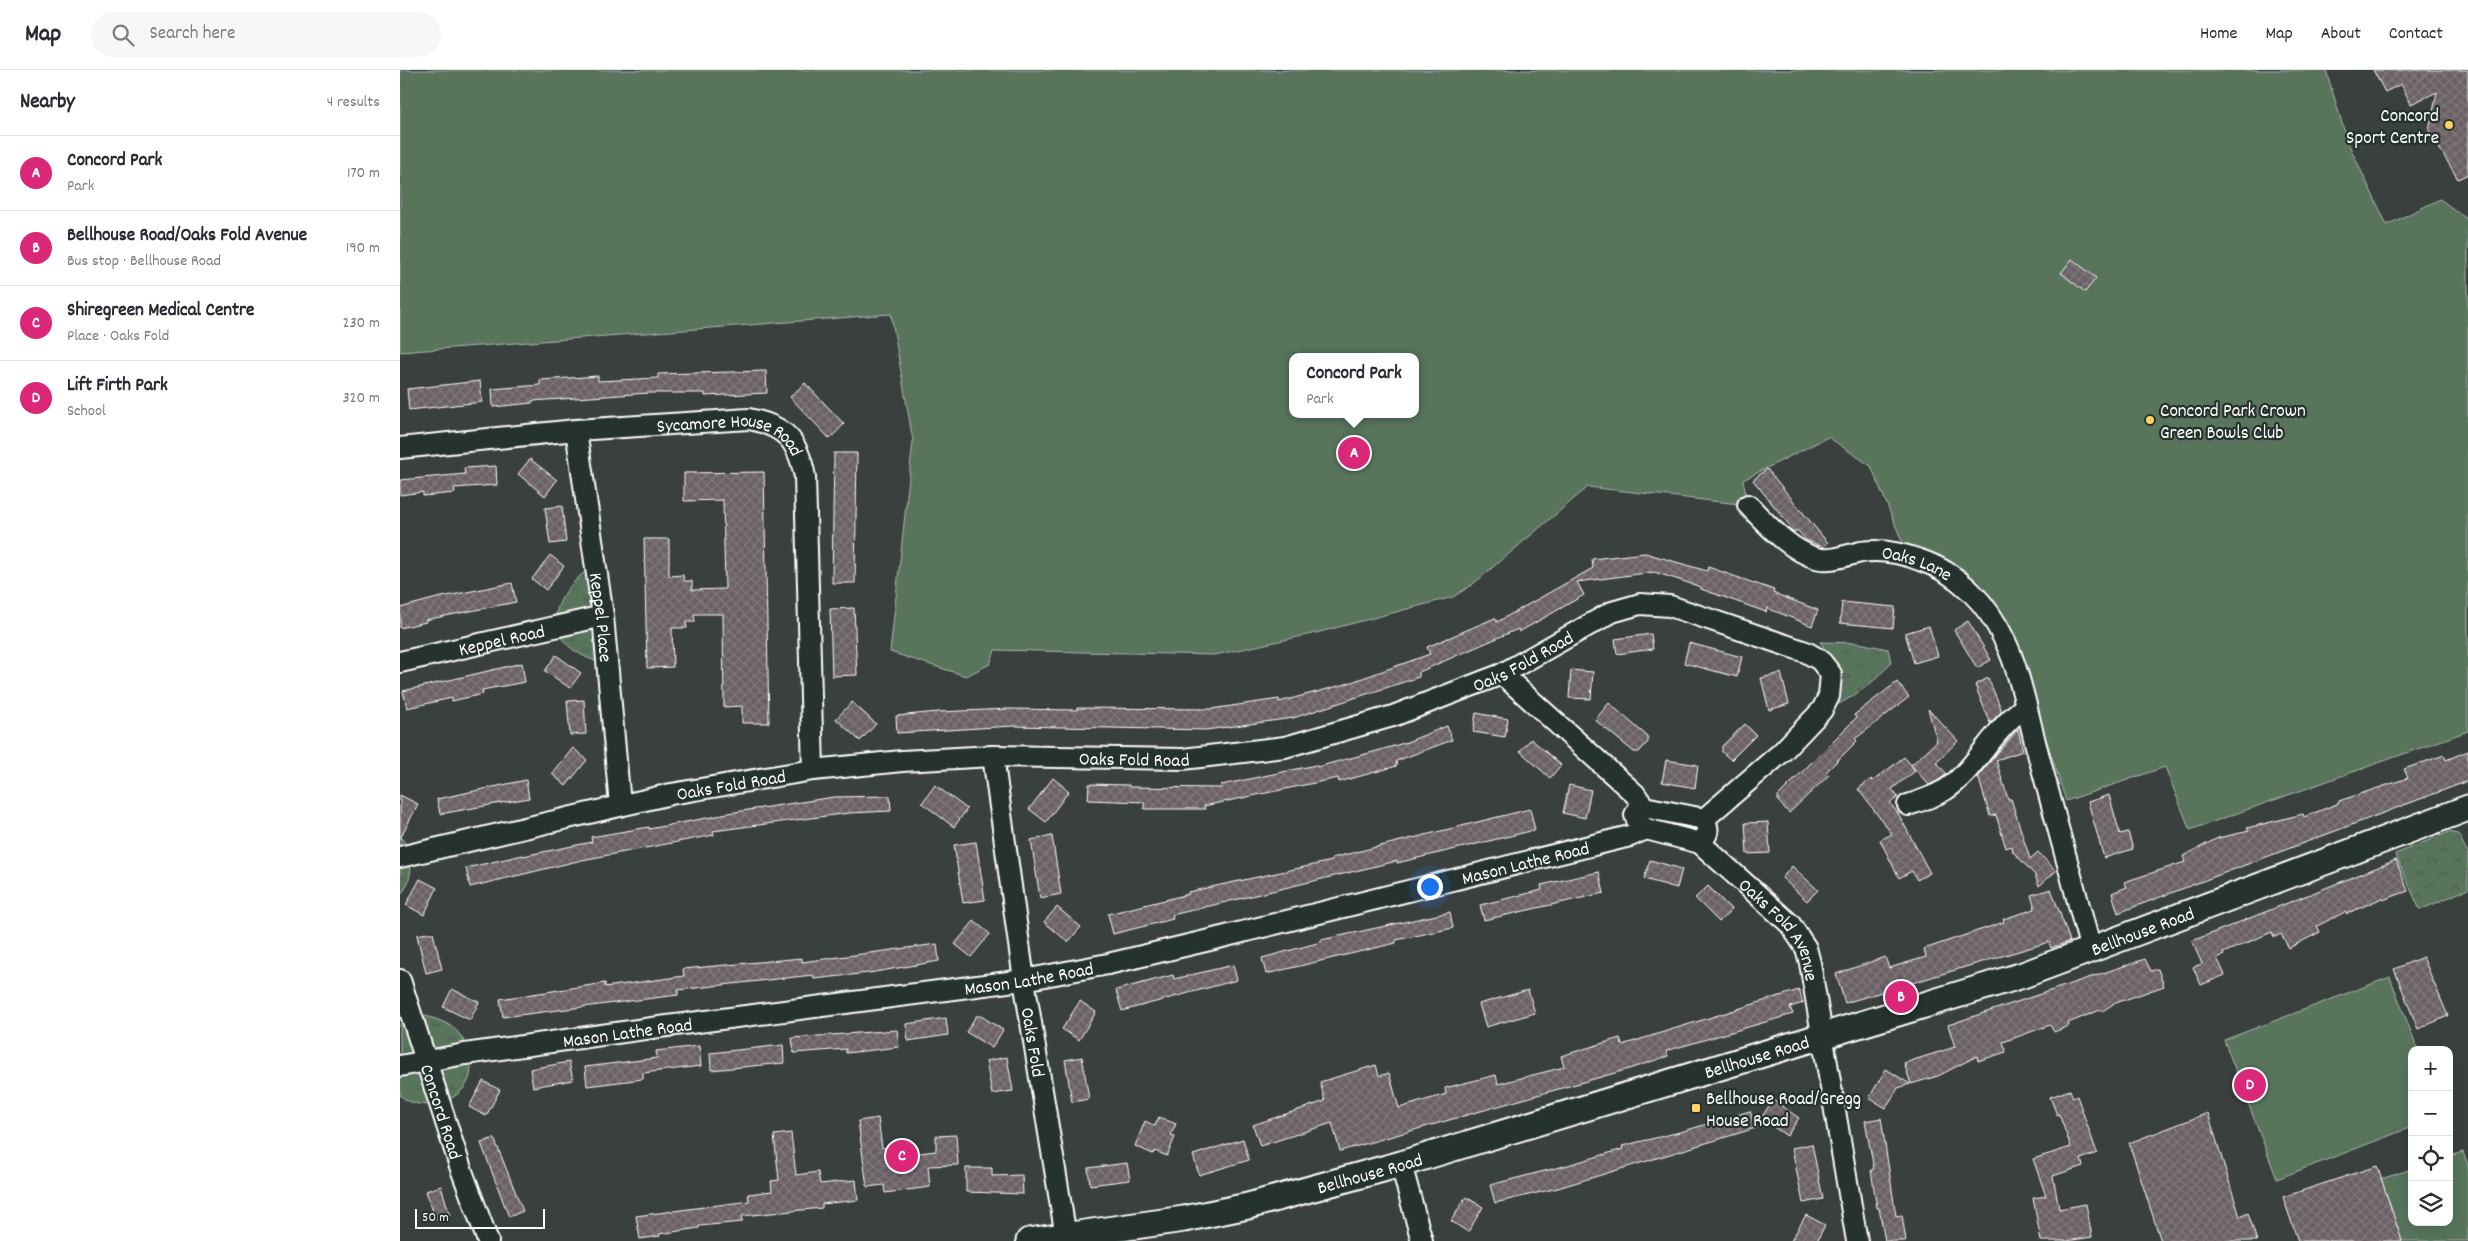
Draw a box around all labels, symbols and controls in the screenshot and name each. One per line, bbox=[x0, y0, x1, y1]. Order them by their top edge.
search box bbox=[91, 12, 441, 57]
text: Map bbox=[25, 18, 61, 52]
icon: search bbox=[109, 21, 137, 49]
text: Search here bbox=[149, 21, 235, 48]
text: Home bbox=[2200, 22, 2237, 47]
text: Map bbox=[2265, 22, 2293, 47]
text: About bbox=[2321, 22, 2361, 47]
text: Contact bbox=[2389, 22, 2443, 47]
text: Nearby bbox=[20, 88, 75, 118]
text: 4 results bbox=[327, 91, 380, 114]
place label: Concord Sport Centre bbox=[2346, 104, 2439, 153]
marker: Concord Sport Centre bbox=[2443, 119, 2455, 131]
text: Concord Park bbox=[67, 148, 162, 175]
text: A bbox=[32, 162, 40, 185]
text: 170 m bbox=[347, 162, 380, 185]
text: Park bbox=[67, 175, 94, 198]
text: Bellhouse Road/Oaks Fold Avenue bbox=[67, 223, 307, 250]
text: B bbox=[32, 237, 40, 260]
text: 190 m bbox=[346, 237, 380, 260]
text: Bus stop · Bellhouse Road bbox=[67, 250, 221, 273]
text: Shiregreen Medical Centre bbox=[67, 298, 254, 325]
text: C bbox=[32, 312, 40, 335]
text: 230 m bbox=[343, 312, 380, 335]
text: Place · Oaks Fold bbox=[67, 325, 169, 348]
popup bbox=[1289, 353, 1419, 418]
text: Concord Park bbox=[1306, 361, 1402, 388]
text: Lift Firth Park bbox=[67, 373, 168, 400]
text: D bbox=[32, 387, 40, 410]
text: 320 m bbox=[343, 387, 380, 410]
text: Park bbox=[1306, 388, 1334, 411]
place label: Concord Park Crown Green Bowls Club bbox=[2160, 399, 2306, 448]
text: School bbox=[67, 400, 106, 423]
street label: Sycamore House Road bbox=[656, 409, 808, 461]
marker: Concord Park Crown Green Bowls Club bbox=[2144, 414, 2156, 426]
pin: A bbox=[1338, 434, 1370, 472]
street label: Oaks Lane bbox=[1880, 541, 1956, 590]
street label: Keppel Place bbox=[580, 571, 617, 663]
street label: Keppel Road bbox=[457, 620, 548, 665]
street label: Oaks Fold Road bbox=[1470, 626, 1580, 701]
street label: Oaks Fold Road bbox=[1079, 747, 1191, 776]
street label: Oaks Fold Road bbox=[675, 765, 788, 810]
street label: Mason Lathe Road bbox=[1460, 837, 1593, 894]
street label: Oaks Fold Avenue bbox=[1731, 873, 1823, 984]
your location bbox=[1417, 874, 1443, 900]
street label: Bellhouse Road bbox=[2088, 902, 2199, 965]
street label: Mason Lathe Road bbox=[963, 957, 1096, 1005]
pin: B bbox=[1885, 978, 1917, 1016]
street label: Oaks Fold bbox=[1012, 1006, 1050, 1080]
street label: Mason Lathe Road bbox=[561, 1013, 694, 1057]
street label: Bellhouse Road bbox=[1702, 1031, 1813, 1088]
map controls bbox=[2408, 1046, 2453, 1226]
button: + bbox=[2408, 1046, 2453, 1091]
street label: Concord Road bbox=[411, 1061, 467, 1164]
pin: D bbox=[2234, 1066, 2266, 1104]
place label: Bellhouse Road/Gregg House Road bbox=[1706, 1087, 1861, 1136]
button: − bbox=[2408, 1091, 2453, 1136]
marker: Bellhouse Road/Gregg House Road bbox=[1690, 1102, 1702, 1114]
button: locate bbox=[2408, 1136, 2453, 1181]
pin: C bbox=[886, 1137, 918, 1175]
street label: Bellhouse Road bbox=[1315, 1148, 1427, 1203]
button: layers bbox=[2408, 1181, 2453, 1226]
scale bar bbox=[415, 1206, 545, 1229]
text: 50 m bbox=[422, 1208, 449, 1228]

